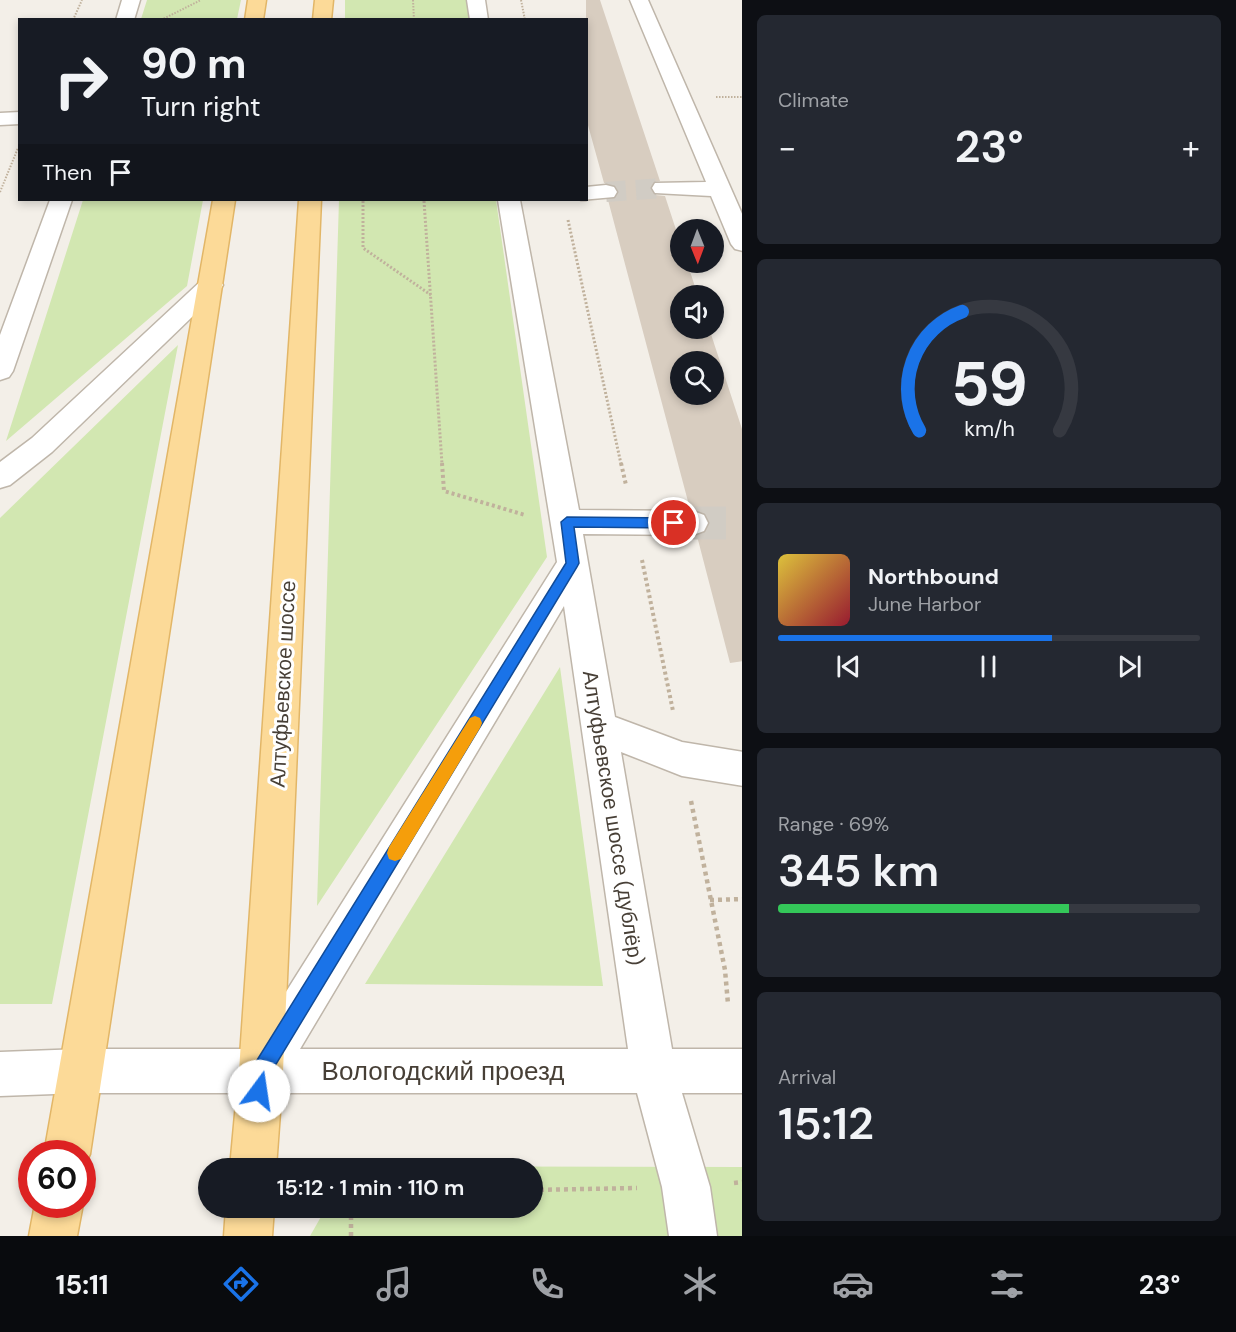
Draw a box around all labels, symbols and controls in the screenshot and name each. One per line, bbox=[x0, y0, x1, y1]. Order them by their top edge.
text: 90 m bbox=[141, 36, 247, 91]
icon: right bbox=[42, 42, 120, 120]
text: Climate bbox=[778, 87, 849, 113]
text: Turn right bbox=[141, 89, 261, 124]
text: 23° bbox=[955, 117, 1024, 176]
text: − bbox=[778, 126, 796, 169]
text: + bbox=[1182, 126, 1200, 169]
icon: arrive bbox=[104, 156, 137, 189]
text: Then bbox=[42, 158, 92, 187]
north arrow bbox=[670, 219, 724, 273]
map controls bbox=[670, 219, 724, 405]
button: sound bbox=[670, 285, 724, 339]
text: 59 bbox=[951, 343, 1027, 424]
button: search bbox=[670, 351, 724, 405]
text: km/h bbox=[964, 415, 1014, 443]
pin bbox=[648, 497, 699, 548]
icon: arrive bbox=[657, 506, 690, 539]
text: Northbound bbox=[868, 562, 999, 591]
street label: Алтуфьевское шоссе bbox=[264, 580, 302, 788]
text: June Harbor bbox=[868, 591, 981, 617]
icon: previous bbox=[832, 650, 865, 683]
icon: pause bbox=[972, 650, 1005, 683]
icon: next bbox=[1113, 650, 1146, 683]
street label: Алтуфьевское шоссе (дублёр) bbox=[576, 669, 650, 967]
text: Range · 69% bbox=[778, 811, 889, 837]
text: 345 km bbox=[778, 841, 939, 900]
street label: Вологодский проезд bbox=[322, 1054, 564, 1088]
position arrow bbox=[227, 1059, 291, 1123]
text: Arrival bbox=[778, 1064, 836, 1090]
text: 15:12 bbox=[778, 1094, 874, 1153]
speed limit sign: 60 bbox=[18, 1140, 96, 1218]
text: 15:12 · 1 min · 110 m bbox=[277, 1173, 464, 1202]
icon: directions bbox=[220, 1263, 262, 1305]
icon: music bbox=[373, 1263, 415, 1305]
icon: phone bbox=[526, 1263, 568, 1305]
icon: climate bbox=[679, 1263, 721, 1305]
icon: car bbox=[832, 1263, 874, 1305]
icon: filters bbox=[986, 1263, 1028, 1305]
text: 15:11 bbox=[56, 1267, 109, 1302]
text: 23° bbox=[1139, 1267, 1180, 1302]

